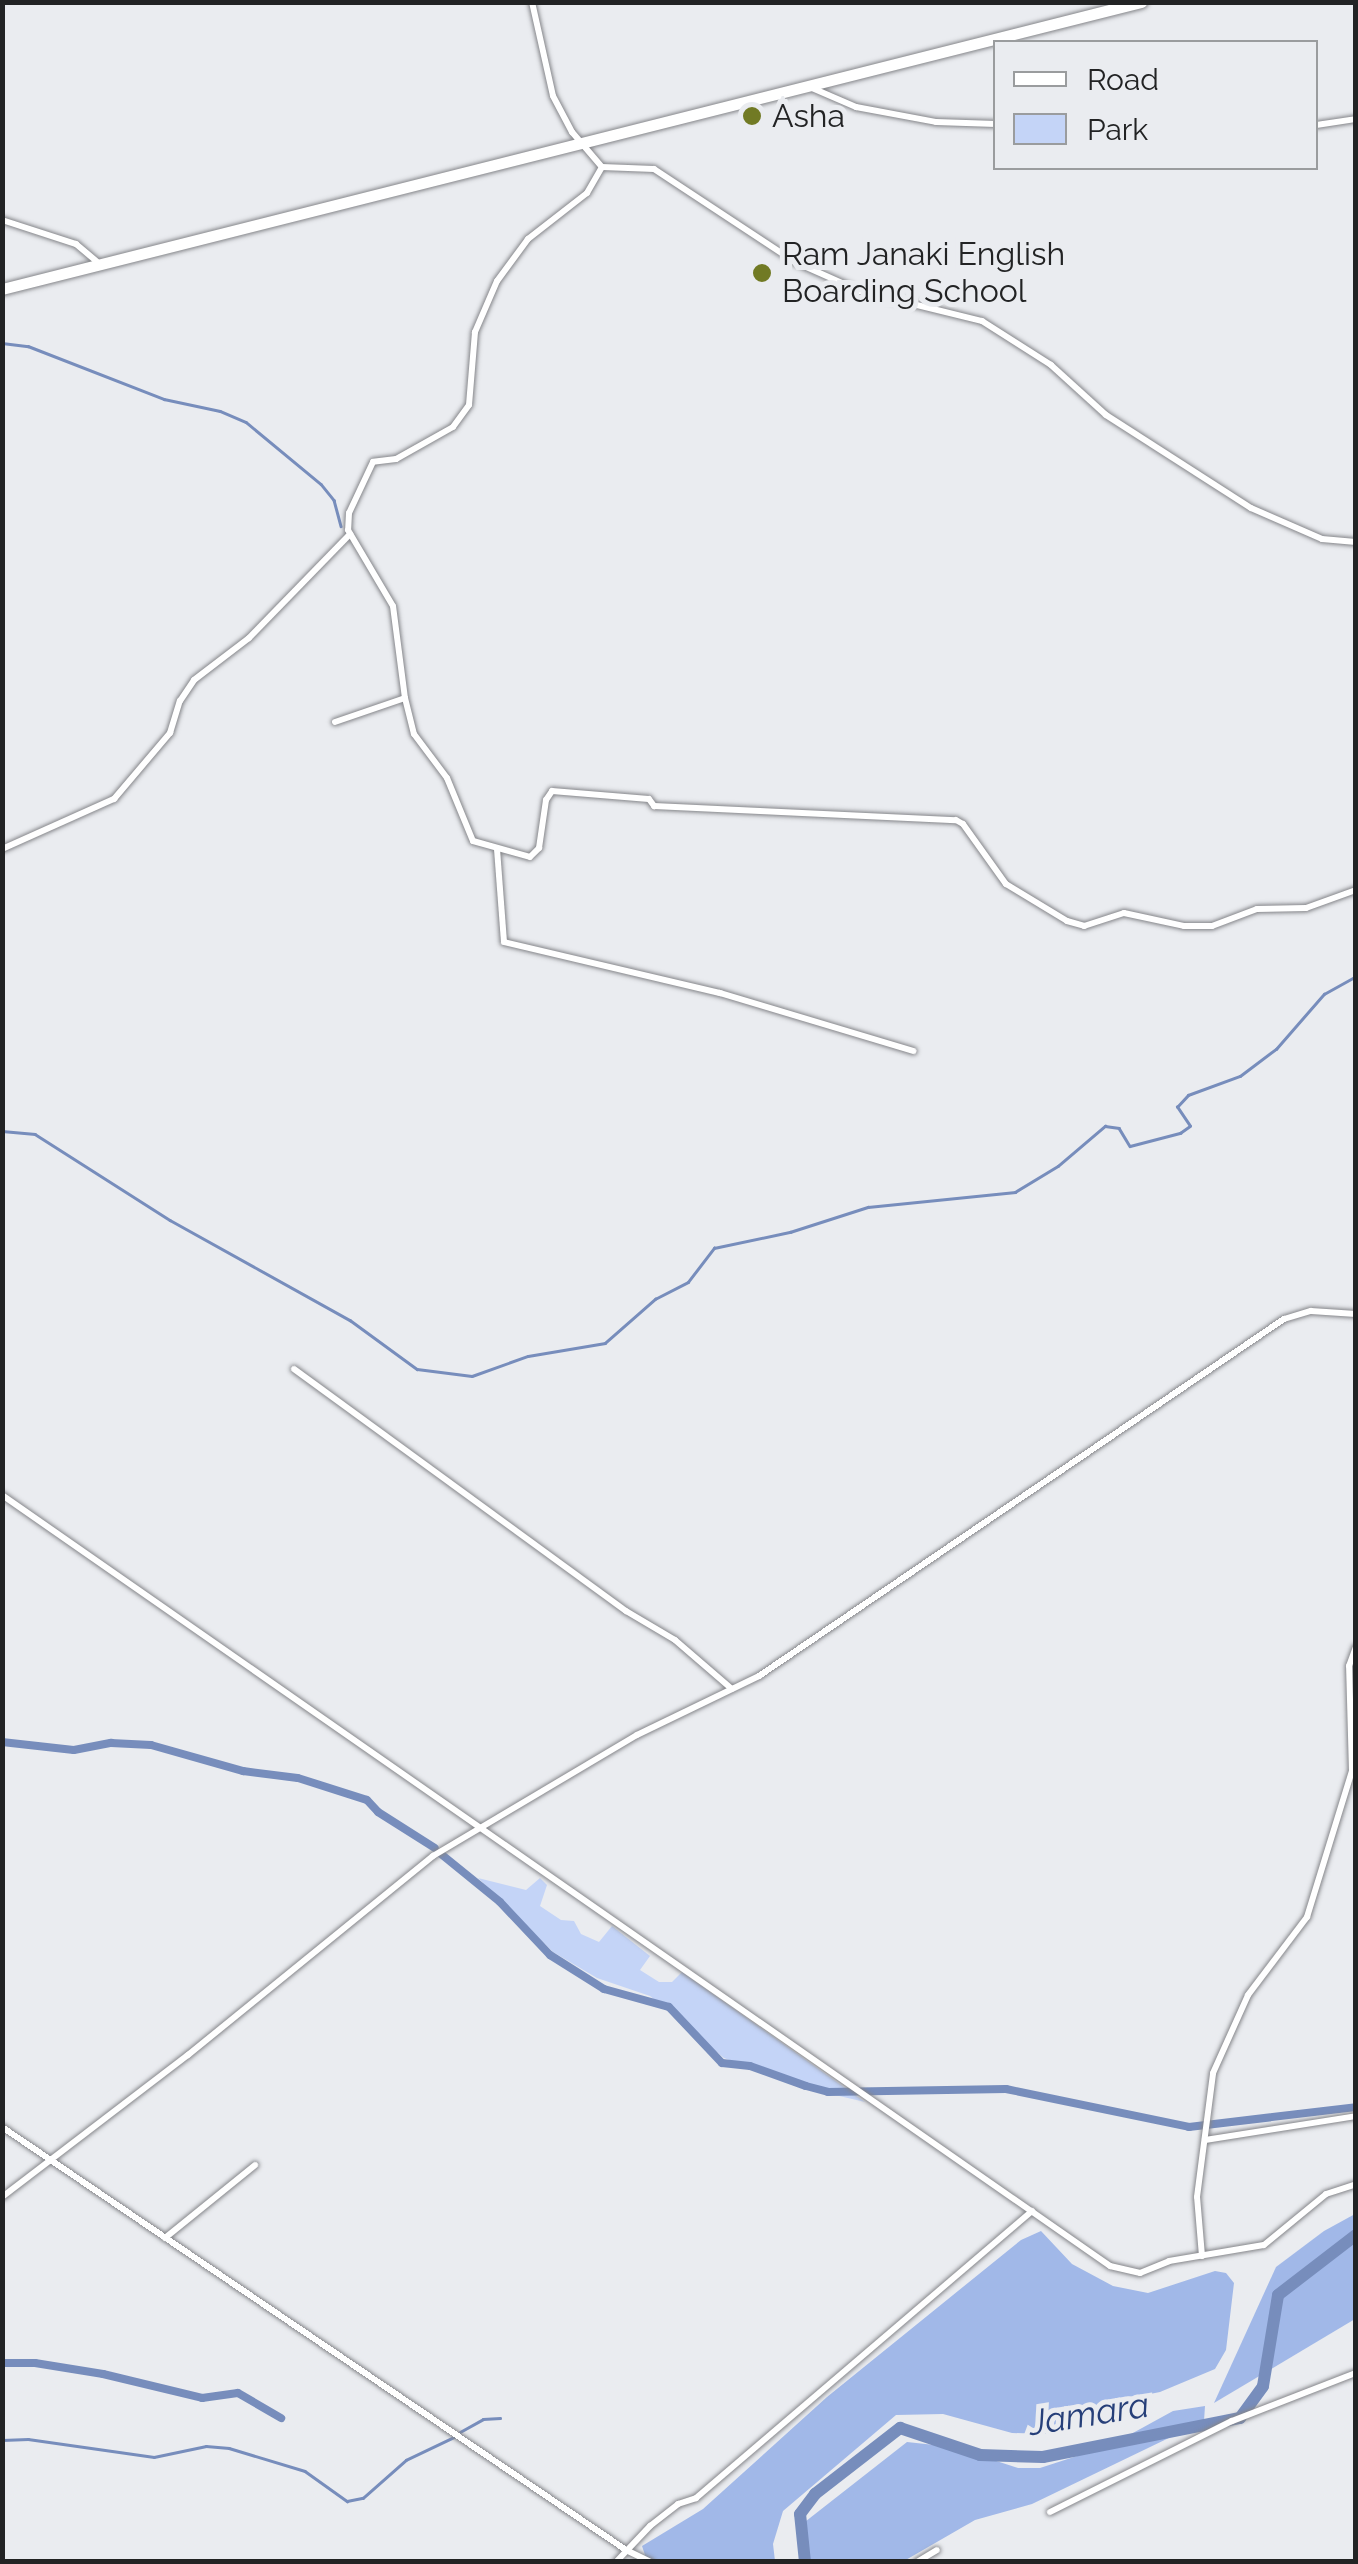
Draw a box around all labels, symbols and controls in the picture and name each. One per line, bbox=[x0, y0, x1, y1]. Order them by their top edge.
legend bbox=[993, 40, 1318, 170]
text: Road bbox=[1087, 62, 1159, 97]
place label: Asha bbox=[772, 97, 845, 135]
marker: Asha bbox=[741, 105, 763, 127]
text: Park bbox=[1087, 112, 1148, 147]
place label: Ram Janaki English Boarding School bbox=[782, 236, 1066, 311]
marker: Ram Janaki English Boarding School bbox=[751, 262, 773, 284]
water label: Jamara bbox=[1026, 2384, 1152, 2444]

